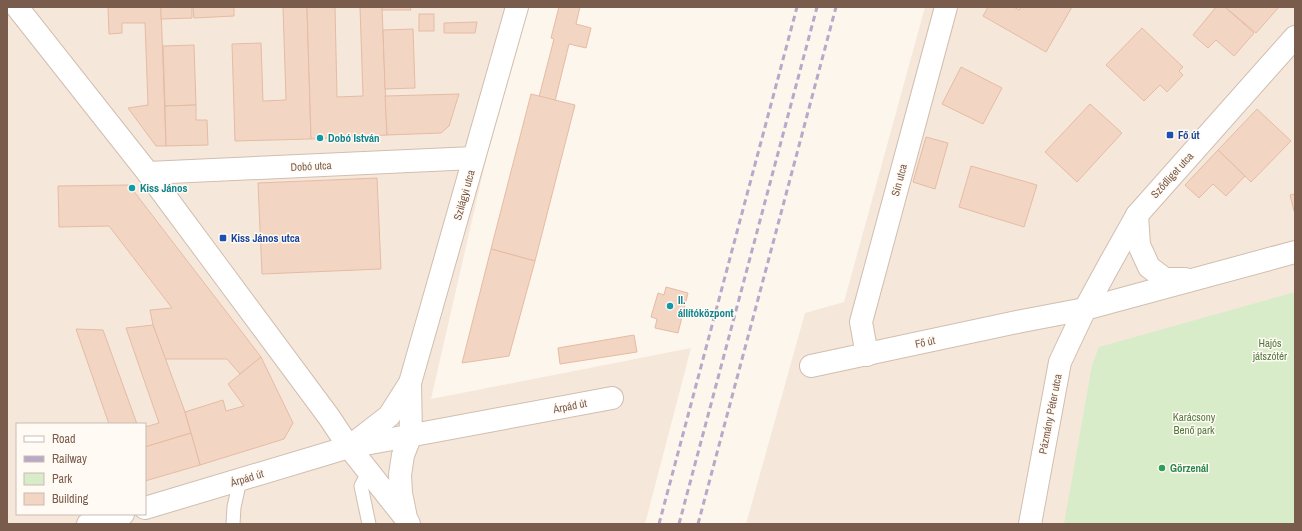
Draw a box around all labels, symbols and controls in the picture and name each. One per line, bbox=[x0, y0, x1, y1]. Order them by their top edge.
place label: Fő út bbox=[1178, 128, 1200, 142]
marker: Fő út bbox=[1165, 130, 1175, 140]
place label: Dobó István bbox=[328, 131, 380, 145]
marker: Dobó István bbox=[315, 133, 325, 143]
street label: Sződliget utca bbox=[1148, 149, 1196, 201]
street label: Dobó utca bbox=[290, 158, 332, 174]
street label: Sín utca bbox=[888, 162, 910, 198]
street label: Szilágyi utca bbox=[450, 168, 478, 222]
place label: Kiss János bbox=[140, 181, 188, 195]
marker: Kiss János bbox=[127, 183, 137, 193]
place label: Kiss János utca bbox=[231, 231, 300, 245]
marker: Kiss János utca bbox=[218, 233, 228, 243]
place label: II. állítóközpont bbox=[678, 293, 734, 320]
marker: II. állítóközpont bbox=[665, 301, 675, 311]
street label: Fő út bbox=[914, 333, 937, 351]
park label: Hajós játszótér bbox=[1252, 336, 1287, 363]
street label: Pázmány Péter utca bbox=[1035, 373, 1065, 455]
street label: Árpád út bbox=[551, 396, 589, 416]
park label: Karácsony Benő park bbox=[1173, 410, 1216, 437]
legend bbox=[16, 423, 146, 515]
text: Road bbox=[52, 431, 76, 447]
text: Railway bbox=[52, 451, 87, 467]
place label: Görzenál bbox=[1170, 461, 1209, 475]
marker: Görzenál bbox=[1157, 463, 1167, 473]
street label: Árpád út bbox=[228, 466, 266, 490]
text: Park bbox=[52, 471, 72, 487]
text: Building bbox=[52, 491, 89, 507]

